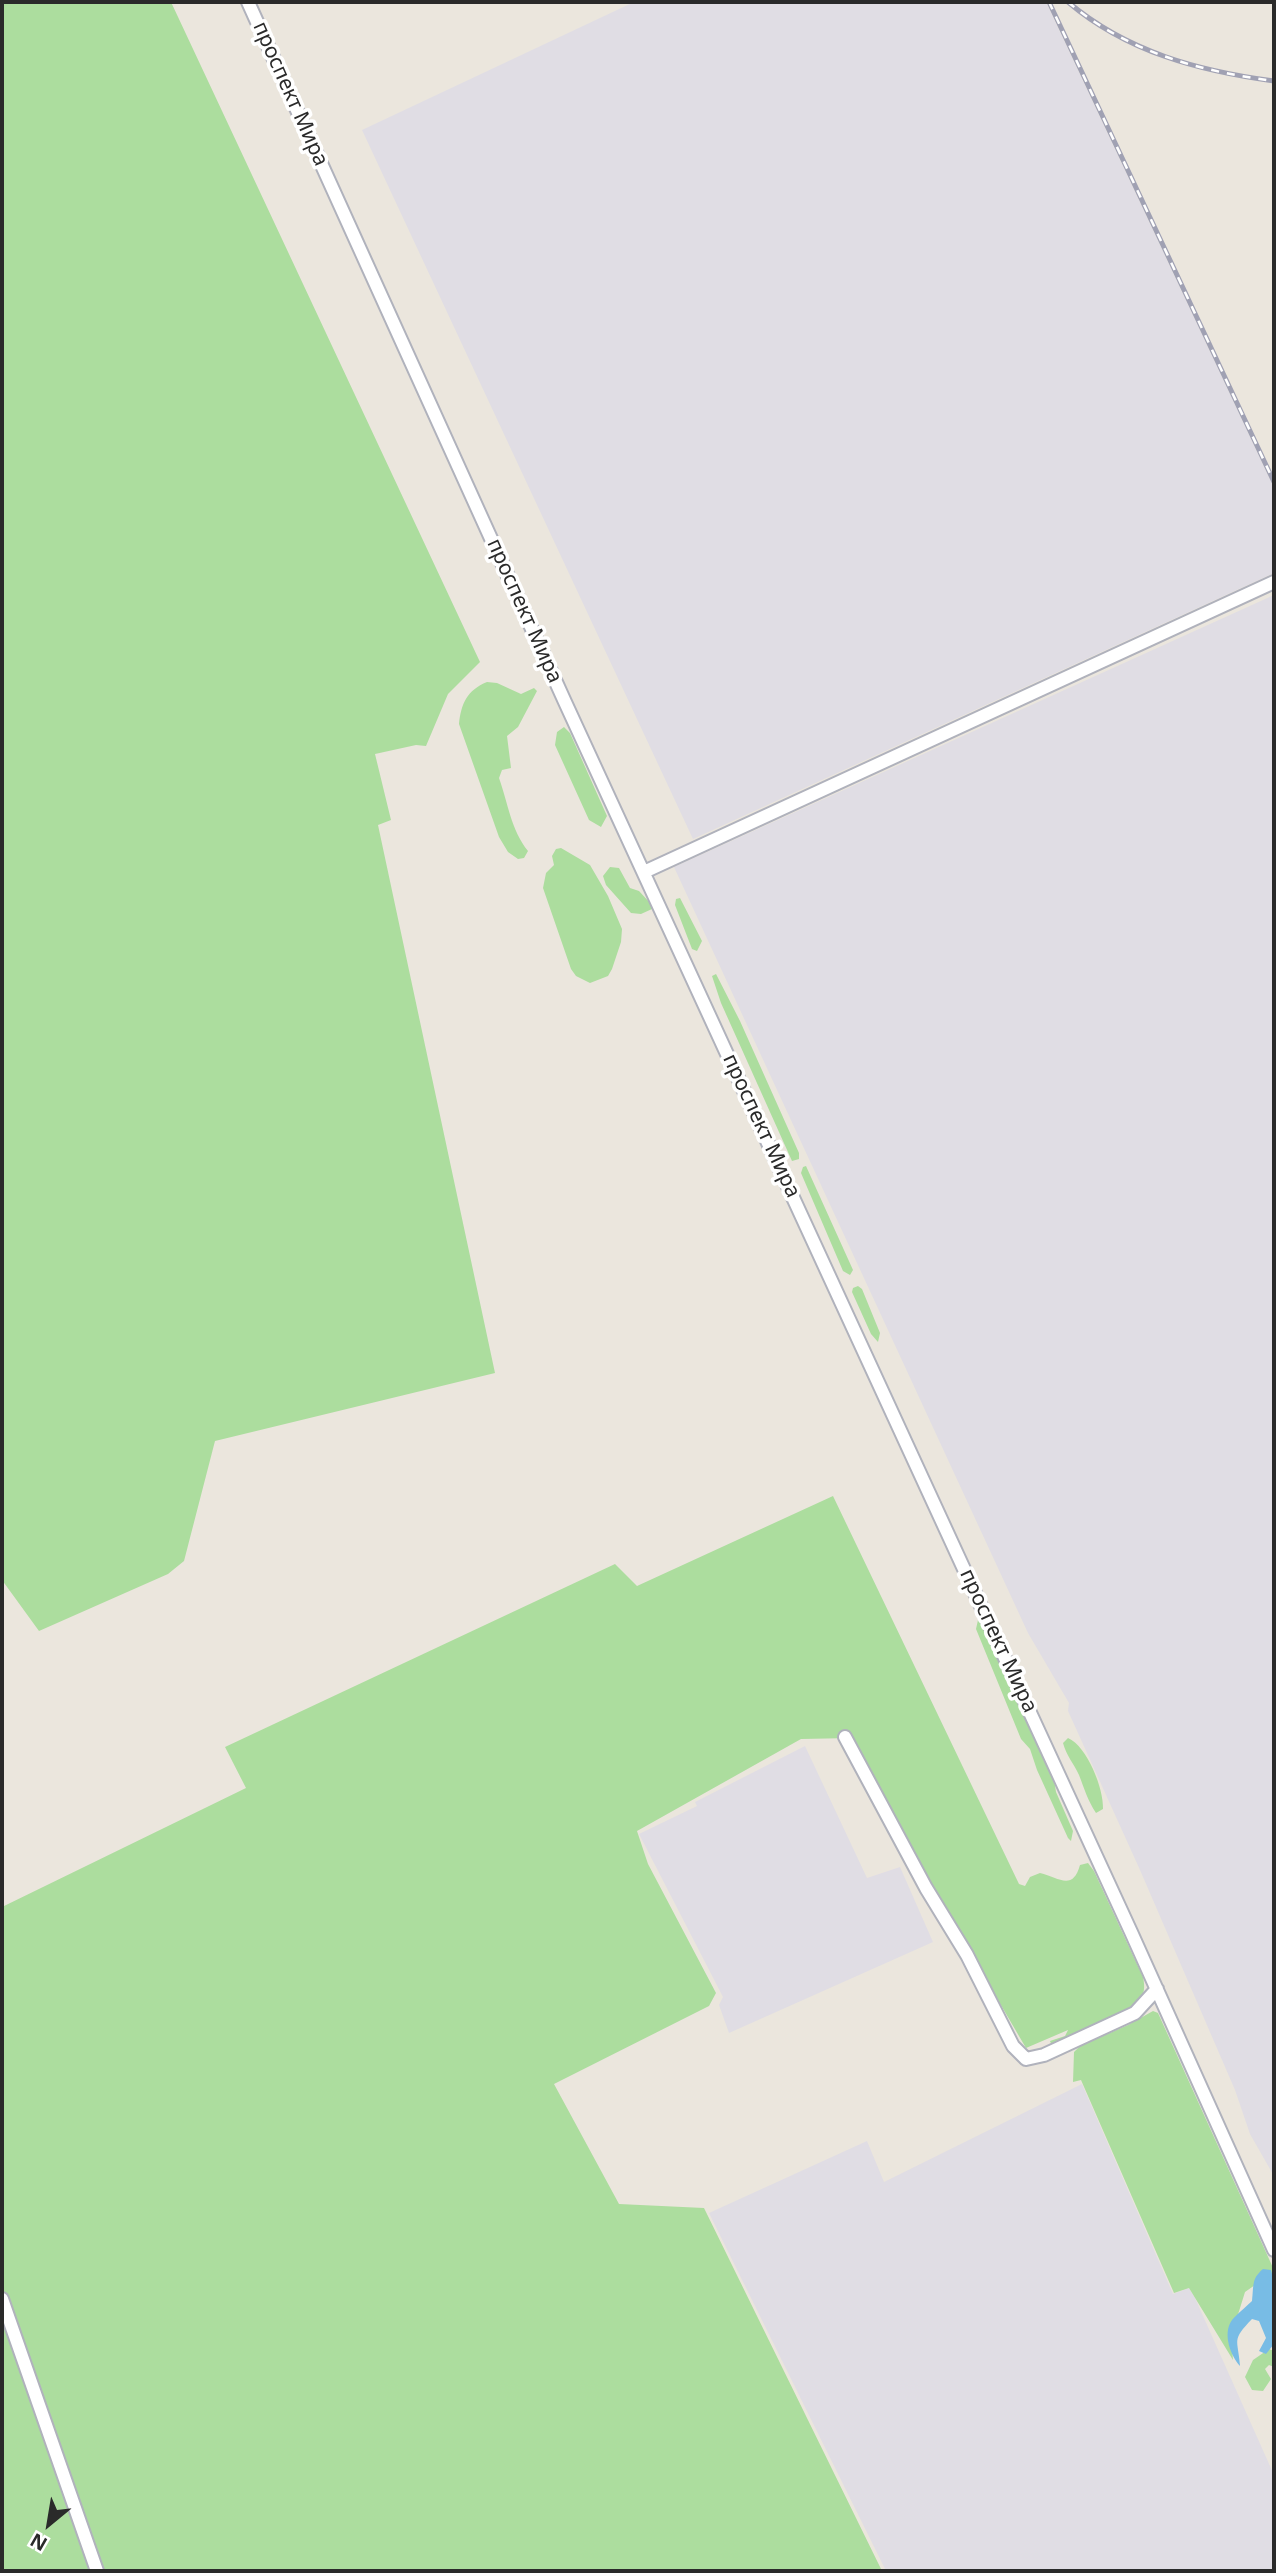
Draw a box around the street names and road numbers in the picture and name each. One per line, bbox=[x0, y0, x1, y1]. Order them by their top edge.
street label: проспект Мира bbox=[247, 18, 333, 170]
street label: проспект Мира bbox=[481, 535, 567, 687]
street label: проспект Мира bbox=[717, 1050, 805, 1202]
street label: проспект Мира bbox=[954, 1565, 1042, 1717]

